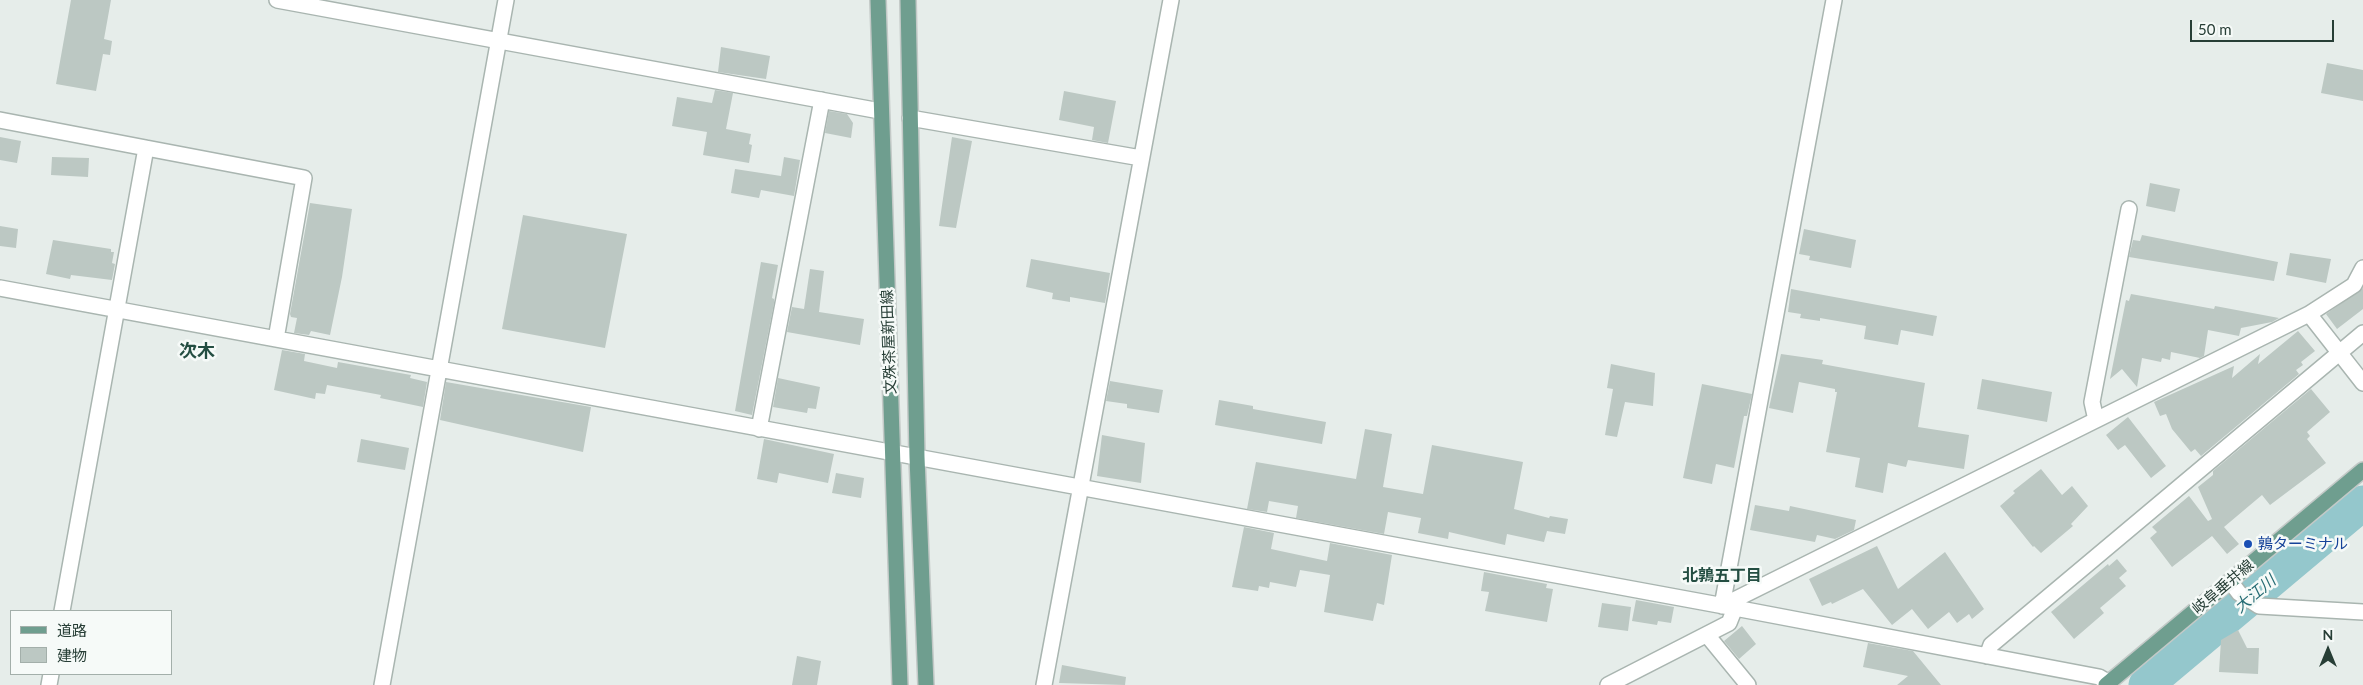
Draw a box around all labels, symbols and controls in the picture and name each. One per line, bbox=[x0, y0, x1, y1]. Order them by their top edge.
scale bar bbox=[2193, 10, 2337, 42]
text: 50 m bbox=[2198, 20, 2232, 38]
street label: 文殊茶屋新田線 bbox=[878, 289, 900, 395]
district label: 次木 bbox=[179, 340, 215, 362]
place label: 鶉ターミナル bbox=[2258, 535, 2348, 553]
marker: 鶉ターミナル bbox=[2242, 538, 2254, 550]
street label: 岐阜垂井線 bbox=[2188, 556, 2258, 618]
district label: 北鶉五丁目 bbox=[1682, 566, 1762, 586]
water label: 大江川 bbox=[2230, 571, 2280, 617]
legend bbox=[10, 610, 172, 675]
text: 道路 bbox=[57, 621, 87, 639]
north arrow bbox=[2303, 625, 2353, 675]
text: N bbox=[2323, 626, 2333, 643]
text: 建物 bbox=[57, 646, 87, 664]

